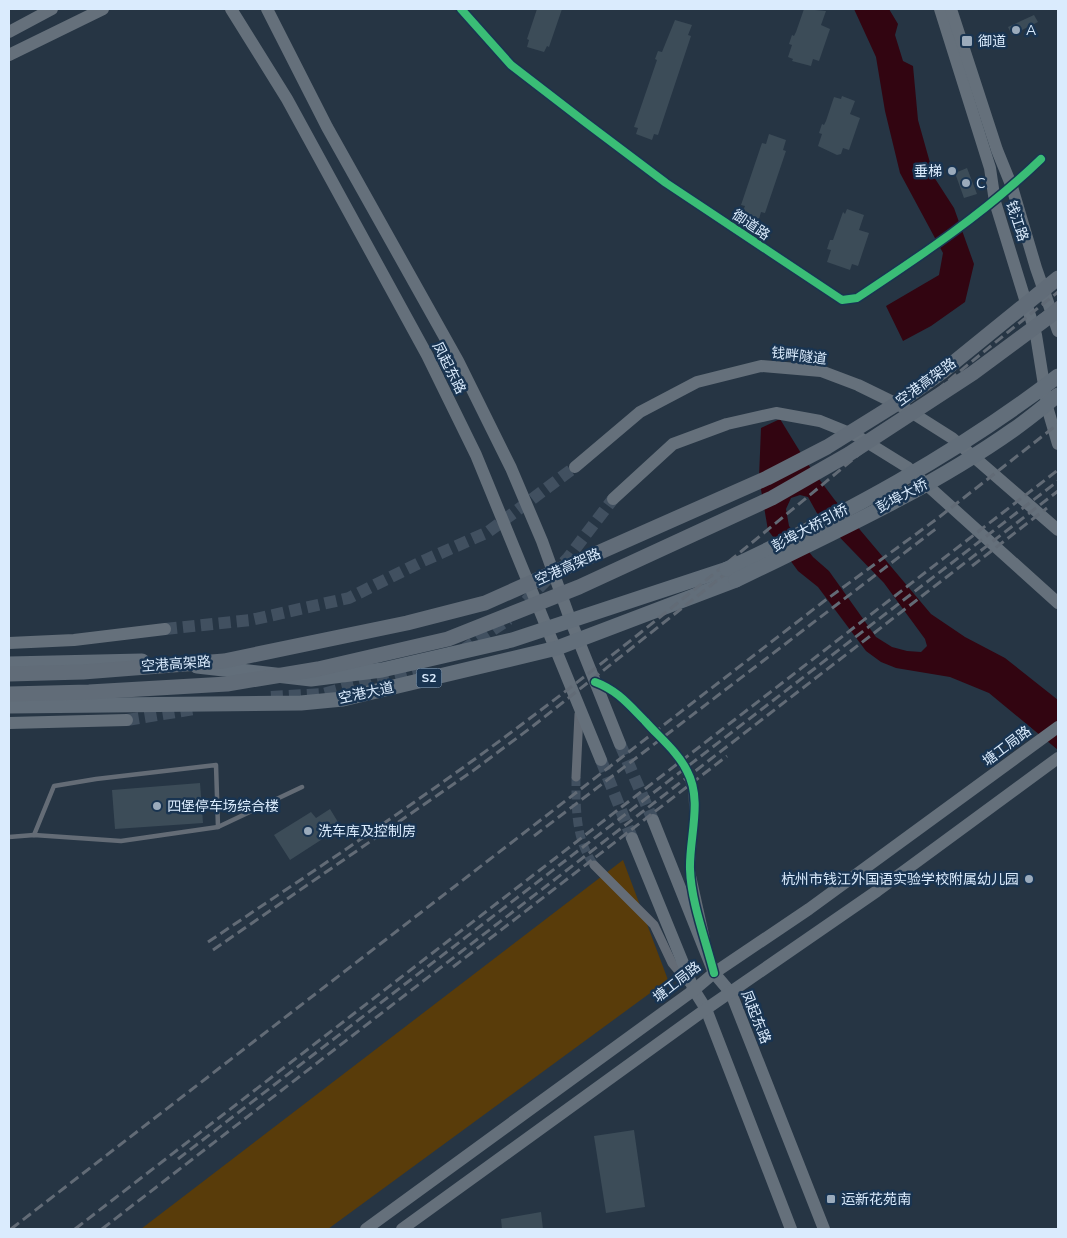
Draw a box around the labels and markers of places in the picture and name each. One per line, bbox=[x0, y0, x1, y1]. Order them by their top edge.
place label: A bbox=[1026, 21, 1036, 40]
marker: A bbox=[1010, 24, 1022, 36]
place label: 御道 bbox=[978, 32, 1006, 51]
marker: 御道 bbox=[960, 34, 974, 48]
place label: 垂梯 bbox=[914, 162, 942, 181]
marker: 垂梯 bbox=[946, 165, 958, 177]
place label: C bbox=[976, 174, 985, 193]
marker: C bbox=[960, 177, 972, 189]
place label: 四堡停车场综合楼 bbox=[167, 797, 279, 816]
marker: 四堡停车场综合楼 bbox=[151, 800, 163, 812]
place label: 洗车库及控制房 bbox=[318, 822, 416, 841]
marker: 洗车库及控制房 bbox=[302, 825, 314, 837]
place label: 杭州市钱江外国语实验学校附属幼儿园 bbox=[781, 870, 1019, 889]
marker: 杭州市钱江外国语实验学校附属幼儿园 bbox=[1023, 873, 1035, 885]
place label: 运新花苑南 bbox=[841, 1190, 911, 1209]
marker: 运新花苑南 bbox=[825, 1193, 837, 1205]

